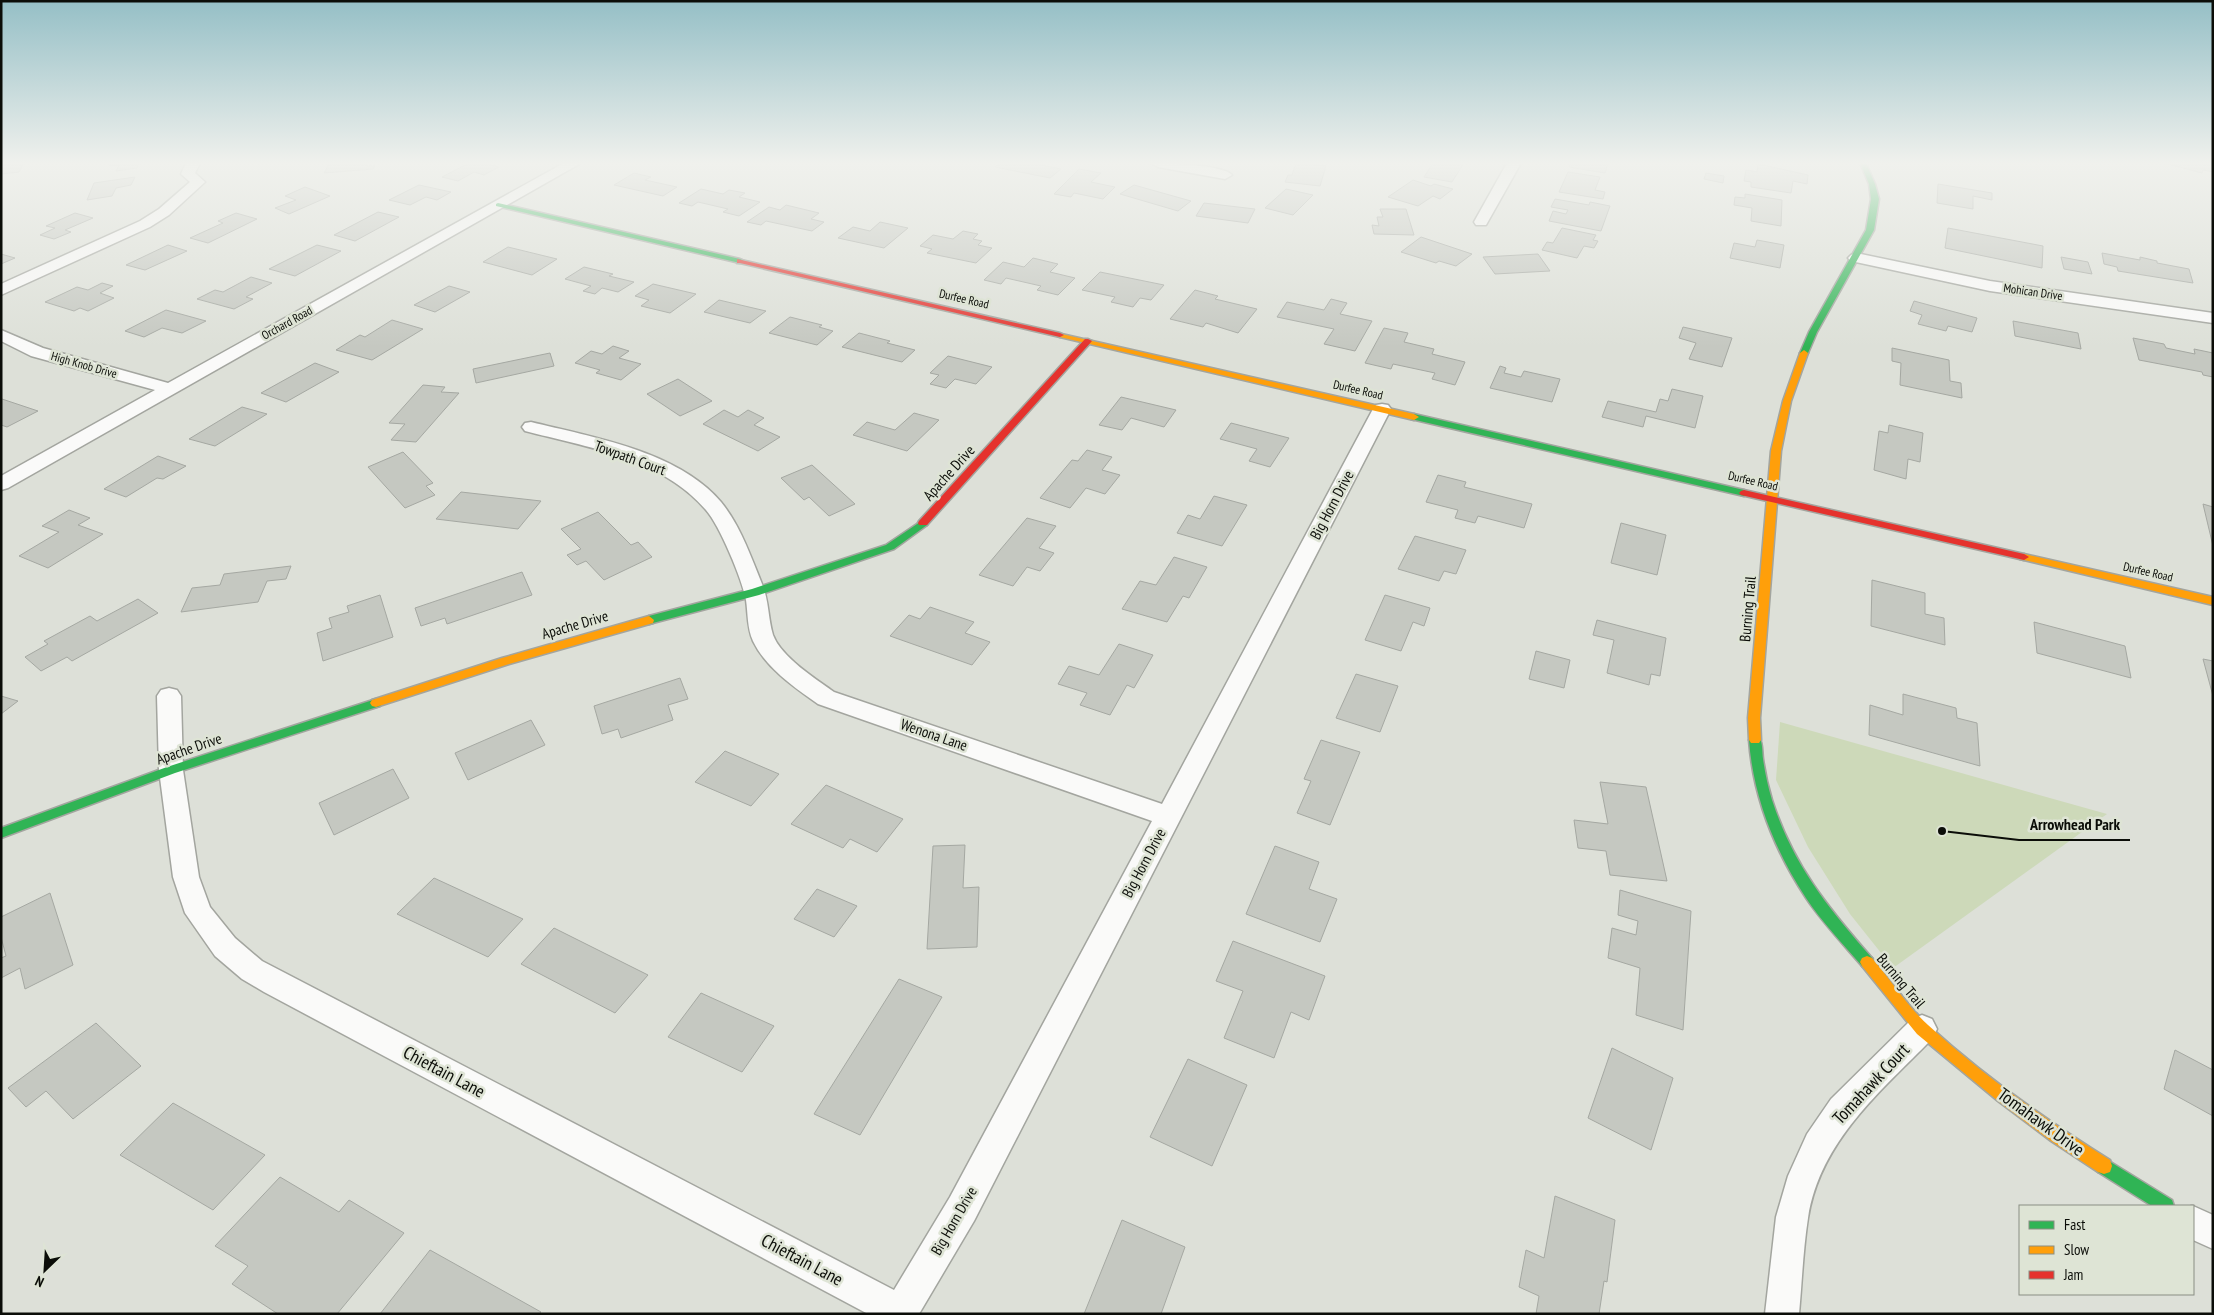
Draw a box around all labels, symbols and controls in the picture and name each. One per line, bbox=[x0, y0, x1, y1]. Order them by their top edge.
street label: Mohican Drive bbox=[2003, 280, 2064, 303]
street label: Durfee Road bbox=[938, 286, 990, 312]
street label: Orchard Road bbox=[259, 302, 315, 343]
street label: High Knob Drive bbox=[50, 348, 119, 381]
street label: Durfee Road bbox=[1332, 377, 1384, 403]
street label: Towpath Court bbox=[592, 436, 669, 479]
street label: Apache Drive bbox=[919, 441, 979, 504]
street label: Big Horn Drive bbox=[1305, 467, 1358, 543]
street label: Durfee Road bbox=[1727, 468, 1779, 494]
street label: Durfee Road bbox=[2122, 559, 2174, 585]
street label: Burning Trail bbox=[1735, 575, 1760, 642]
street label: Apache Drive bbox=[539, 606, 610, 643]
street label: Wenona Lane bbox=[898, 714, 970, 755]
street label: Apache Drive bbox=[154, 728, 224, 769]
callout: Arrowhead Park bbox=[2019, 809, 2130, 840]
text: Arrowhead Park bbox=[2029, 814, 2120, 834]
street label: Big Horn Drive bbox=[1117, 825, 1170, 901]
street label: Burning Trail bbox=[1873, 949, 1930, 1012]
street label: Tomahawk Court bbox=[1827, 1038, 1914, 1129]
street label: Chieftain Lane bbox=[399, 1040, 489, 1103]
street label: Tomahawk Drive bbox=[1993, 1082, 2089, 1161]
street label: Big Horn Drive bbox=[926, 1183, 981, 1258]
legend bbox=[2019, 1205, 2194, 1295]
text: Fast bbox=[2064, 1215, 2085, 1234]
street label: Chieftain Lane bbox=[757, 1228, 847, 1291]
text: Slow bbox=[2064, 1240, 2089, 1259]
north arrow bbox=[20, 1245, 70, 1295]
text: Jam bbox=[2063, 1265, 2083, 1284]
text: N bbox=[32, 1272, 47, 1292]

